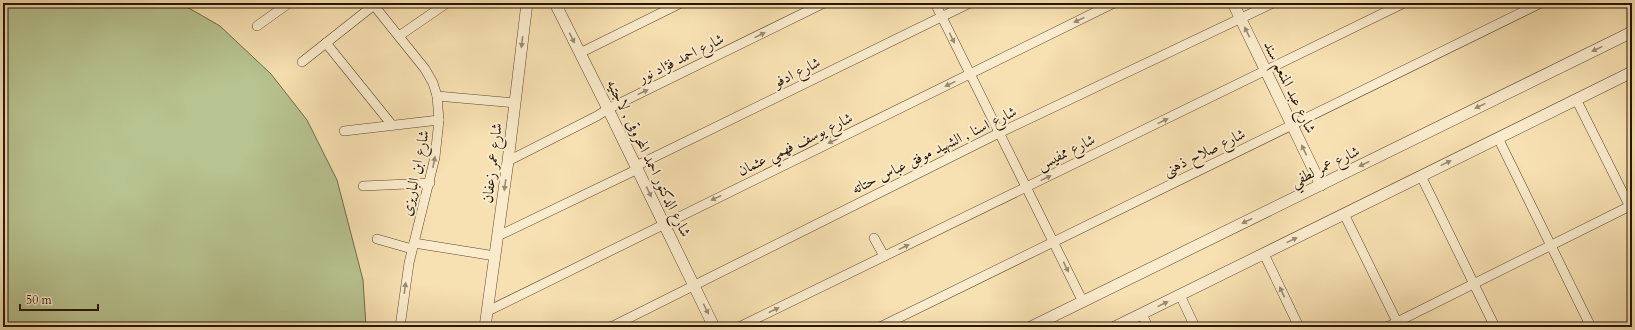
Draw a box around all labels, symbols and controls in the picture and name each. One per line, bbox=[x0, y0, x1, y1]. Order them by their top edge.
one-way arrow bbox=[1073, 17, 1085, 23]
one-way arrow bbox=[1244, 27, 1250, 38]
street label: شارع احمد فؤاد نور bbox=[633, 29, 728, 91]
one-way arrow bbox=[754, 31, 766, 38]
one-way arrow bbox=[569, 32, 576, 44]
one-way arrow bbox=[949, 32, 955, 44]
one-way arrow bbox=[519, 36, 525, 48]
street label: شارع عبد المنعم سند bbox=[1255, 37, 1321, 138]
one-way arrow bbox=[1591, 46, 1603, 52]
street label: شارع ادفو bbox=[768, 52, 825, 95]
street label: شارع الدكتور احمد المحروقى , لاجتيه bbox=[599, 76, 696, 241]
one-way arrow bbox=[944, 81, 956, 87]
one-way arrow bbox=[638, 89, 649, 95]
street label: شارع اسنا , الشهيد موفق عباس حتاته bbox=[848, 101, 1021, 201]
one-way arrow bbox=[1475, 103, 1486, 109]
street label: شارع يوسف فهمي عثمان bbox=[734, 107, 858, 184]
one-way arrow bbox=[1157, 118, 1168, 124]
street label: شارع عمر زعفان bbox=[477, 122, 510, 205]
street label: شارع صلاح ذهنى bbox=[1159, 123, 1250, 183]
street label: شارع ابن الباريزى bbox=[396, 128, 437, 218]
street label: شارع ممفيس bbox=[1034, 129, 1100, 177]
one-way arrow bbox=[827, 138, 839, 144]
street label: شارع عمر لطفي bbox=[1287, 141, 1365, 195]
one-way arrow bbox=[1300, 144, 1307, 155]
one-way arrow bbox=[431, 156, 437, 168]
one-way arrow bbox=[1440, 160, 1452, 167]
one-way arrow bbox=[1358, 161, 1369, 167]
one-way arrow bbox=[1040, 175, 1052, 181]
one-way arrow bbox=[502, 179, 508, 191]
one-way arrow bbox=[646, 186, 652, 198]
one-way arrow bbox=[711, 195, 722, 201]
one-way arrow bbox=[1241, 218, 1253, 224]
one-way arrow bbox=[1286, 237, 1298, 243]
one-way arrow bbox=[898, 244, 909, 250]
one-way arrow bbox=[1063, 262, 1069, 273]
one-way arrow bbox=[402, 282, 408, 294]
scale bar bbox=[20, 286, 98, 312]
one-way arrow bbox=[1279, 286, 1285, 297]
text: 50 m bbox=[26, 292, 53, 308]
one-way arrow bbox=[1157, 300, 1169, 307]
one-way arrow bbox=[703, 303, 709, 314]
one-way arrow bbox=[769, 307, 780, 313]

